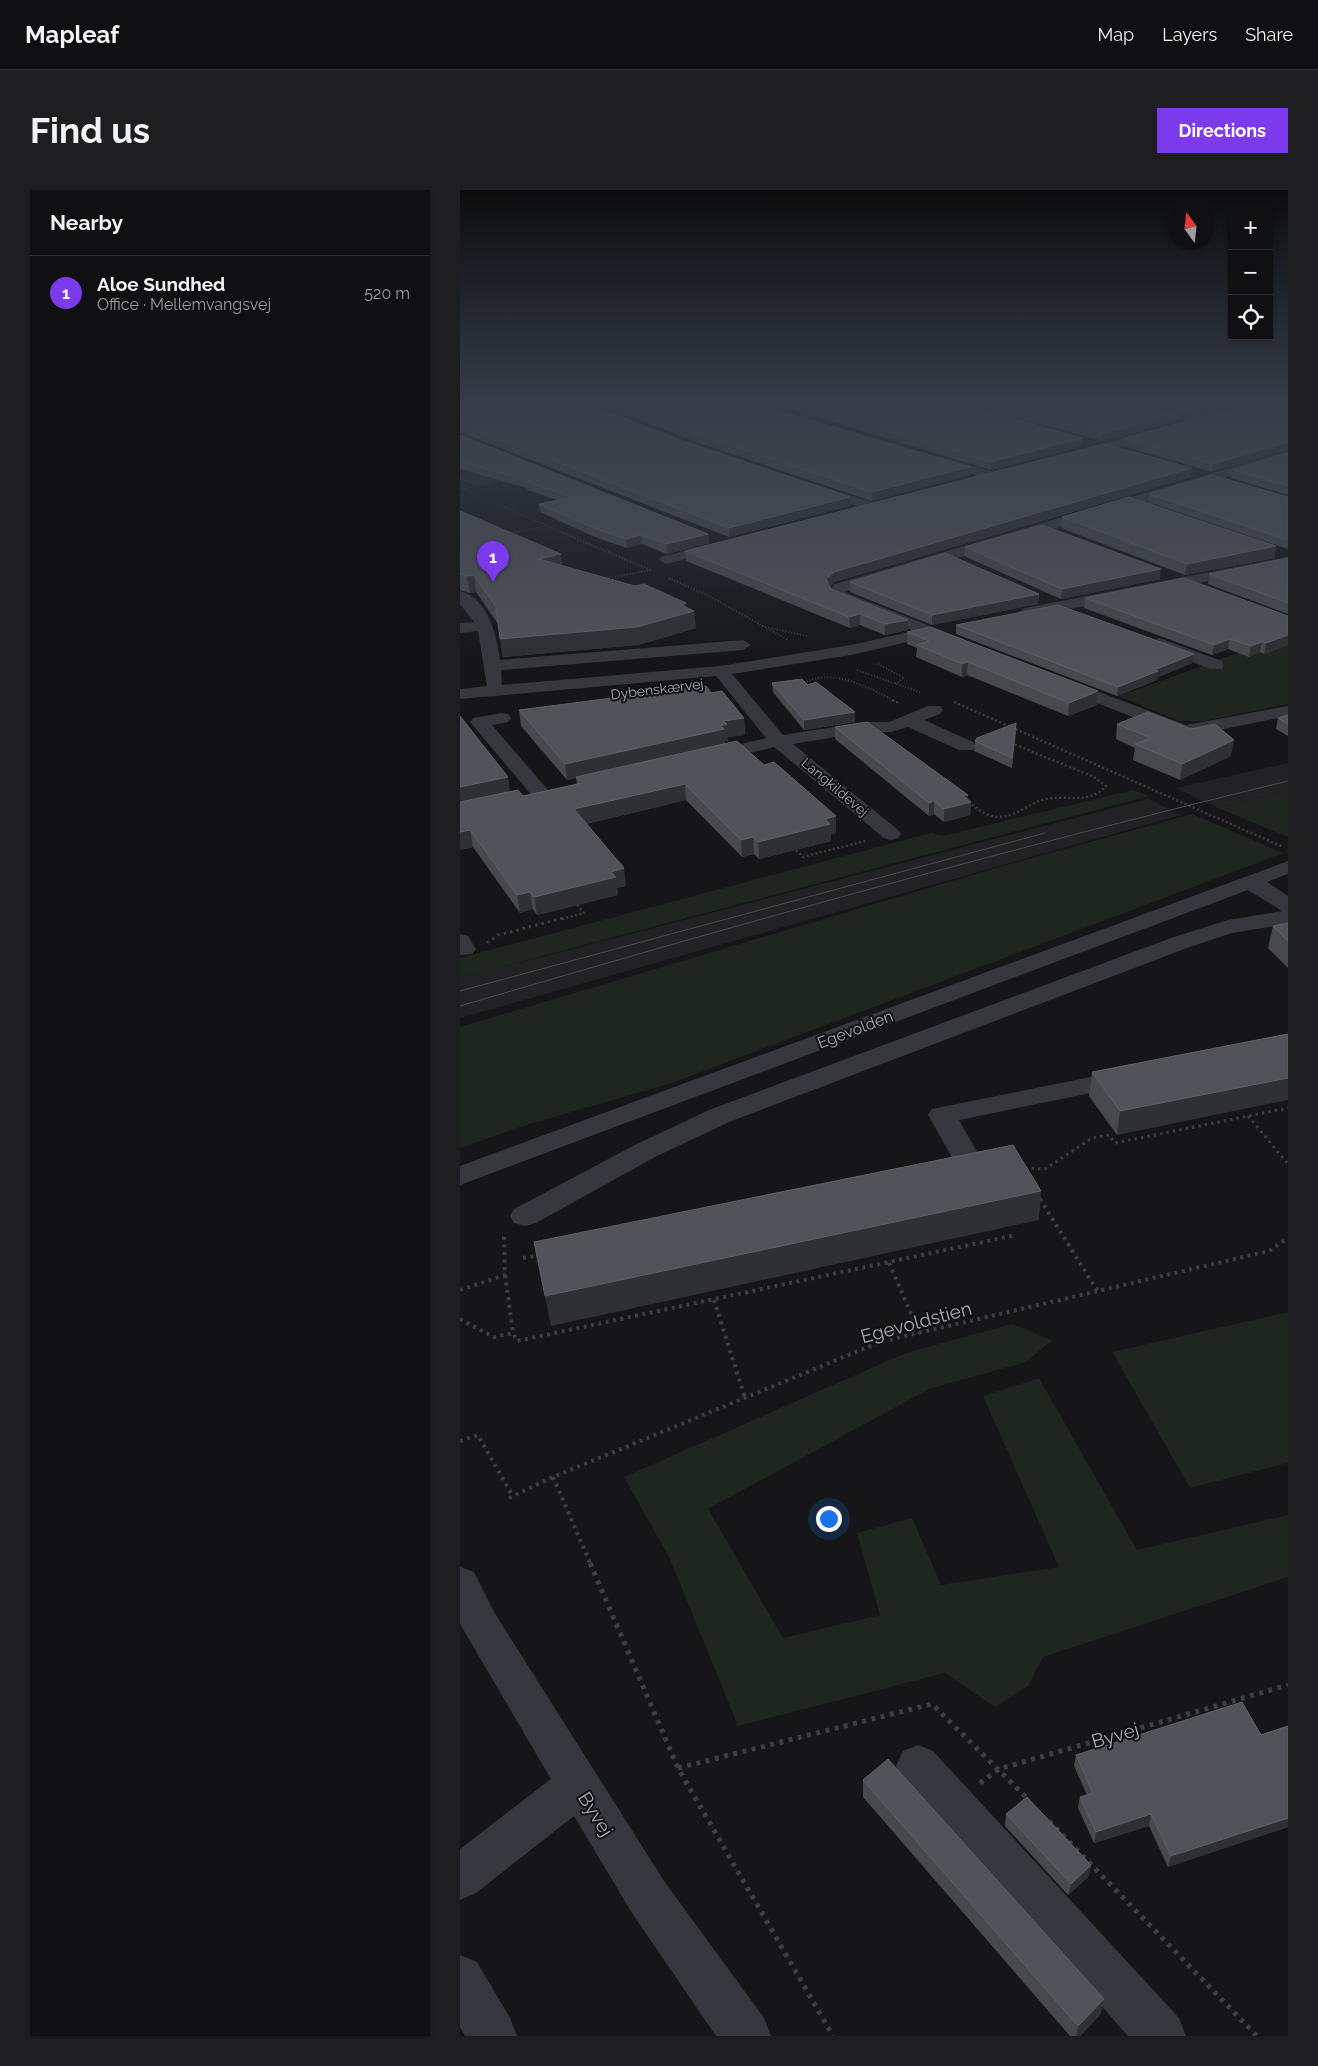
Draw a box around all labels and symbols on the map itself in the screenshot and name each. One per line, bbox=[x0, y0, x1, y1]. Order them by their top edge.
north arrow bbox=[1168, 205, 1213, 250]
pin: 1 bbox=[477, 541, 509, 582]
street label: Dybenskærvej bbox=[610, 675, 704, 703]
street label: Langkildevej bbox=[798, 754, 872, 820]
street label: Egevolden bbox=[815, 1006, 896, 1053]
street label: Egevoldstien bbox=[858, 1297, 974, 1347]
your location bbox=[816, 1506, 842, 1532]
street label: Byvej bbox=[1089, 1718, 1141, 1752]
street label: Byvej bbox=[574, 1788, 618, 1840]

